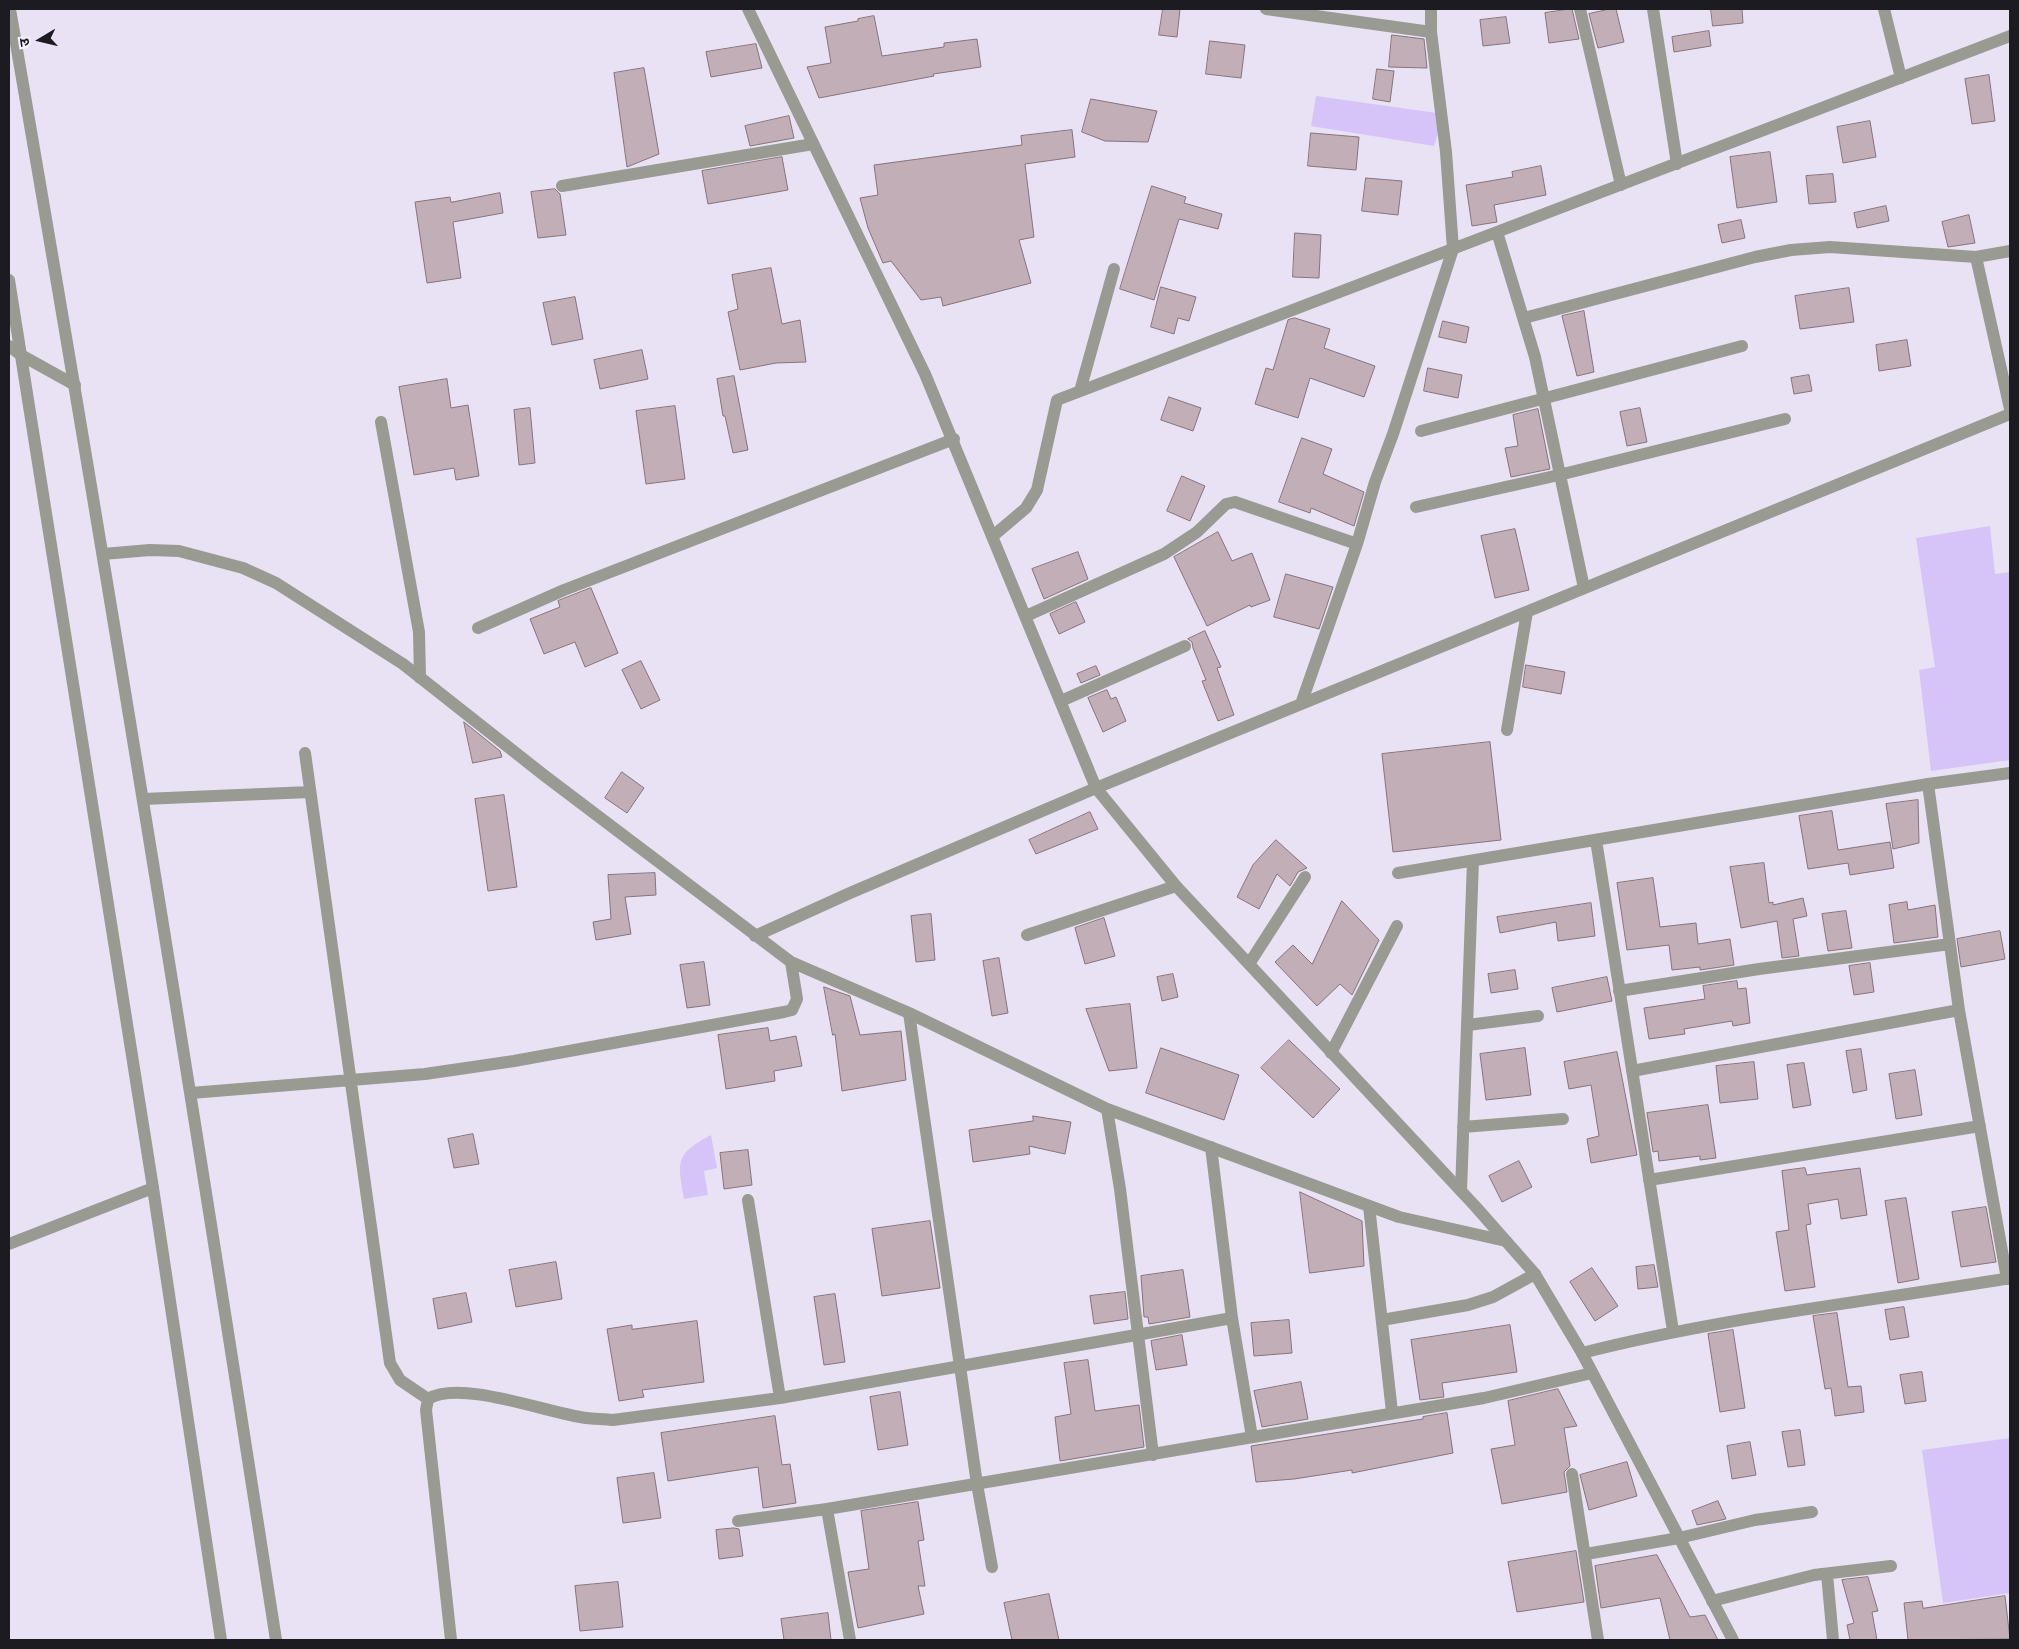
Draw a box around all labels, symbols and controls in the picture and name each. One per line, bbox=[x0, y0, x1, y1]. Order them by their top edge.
north arrow bbox=[15, 15, 65, 65]
text: उ bbox=[16, 37, 34, 48]

